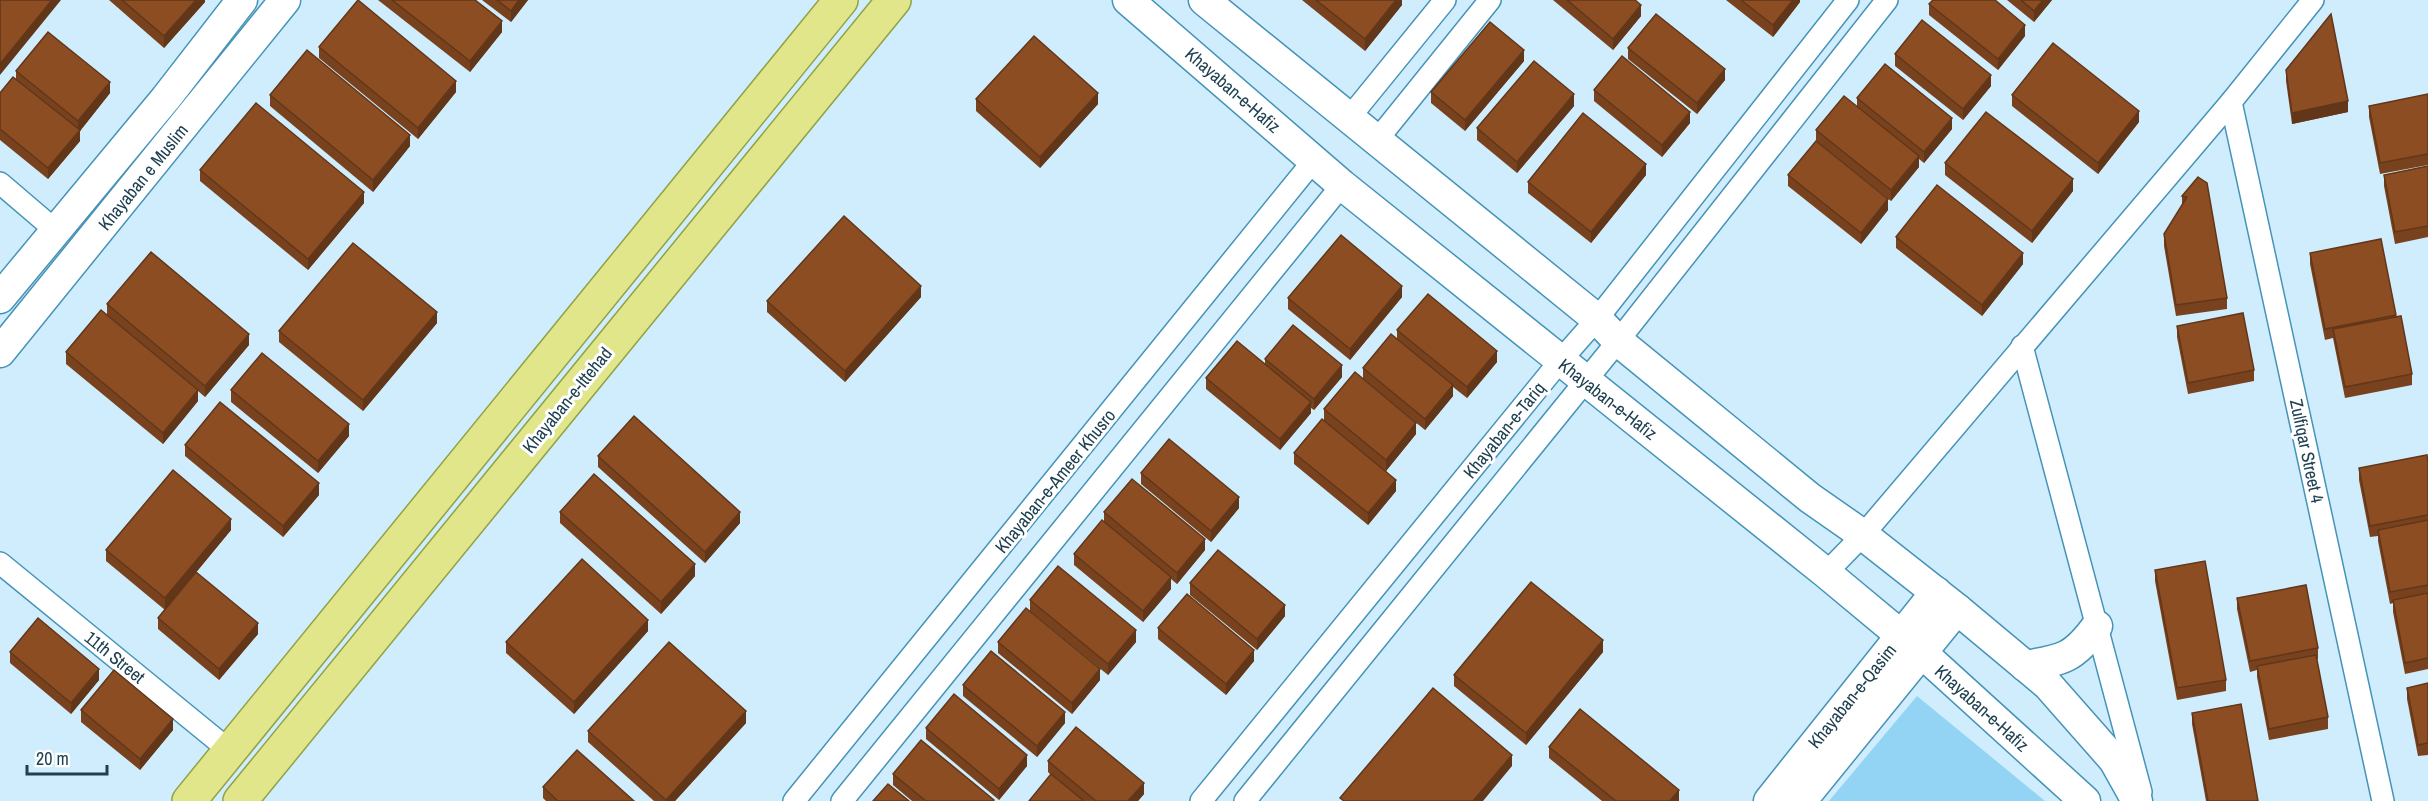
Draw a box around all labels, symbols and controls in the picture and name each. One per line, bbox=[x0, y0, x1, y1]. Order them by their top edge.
street label: Khayaban-e-Hafiz bbox=[1180, 42, 1286, 138]
street label: Khayaban e Muslim bbox=[92, 118, 194, 236]
street label: Khayaban-e-Ittehad bbox=[516, 342, 618, 458]
street label: Khayaban-e-Hafiz bbox=[1553, 353, 1663, 445]
street label: Khayaban-e-Tariq bbox=[1457, 376, 1551, 484]
street label: Zulfiqar Street 4 bbox=[2284, 397, 2330, 505]
street label: Khayaban-e-Ameer Khusro bbox=[989, 404, 1121, 558]
street label: 11th Street bbox=[79, 625, 151, 689]
street label: Khayaban-e-Qasim bbox=[1802, 638, 1902, 754]
street label: Khayaban-e-Hafiz bbox=[1929, 659, 2035, 757]
scale bar bbox=[27, 738, 106, 776]
text: 20 m bbox=[36, 746, 69, 771]

